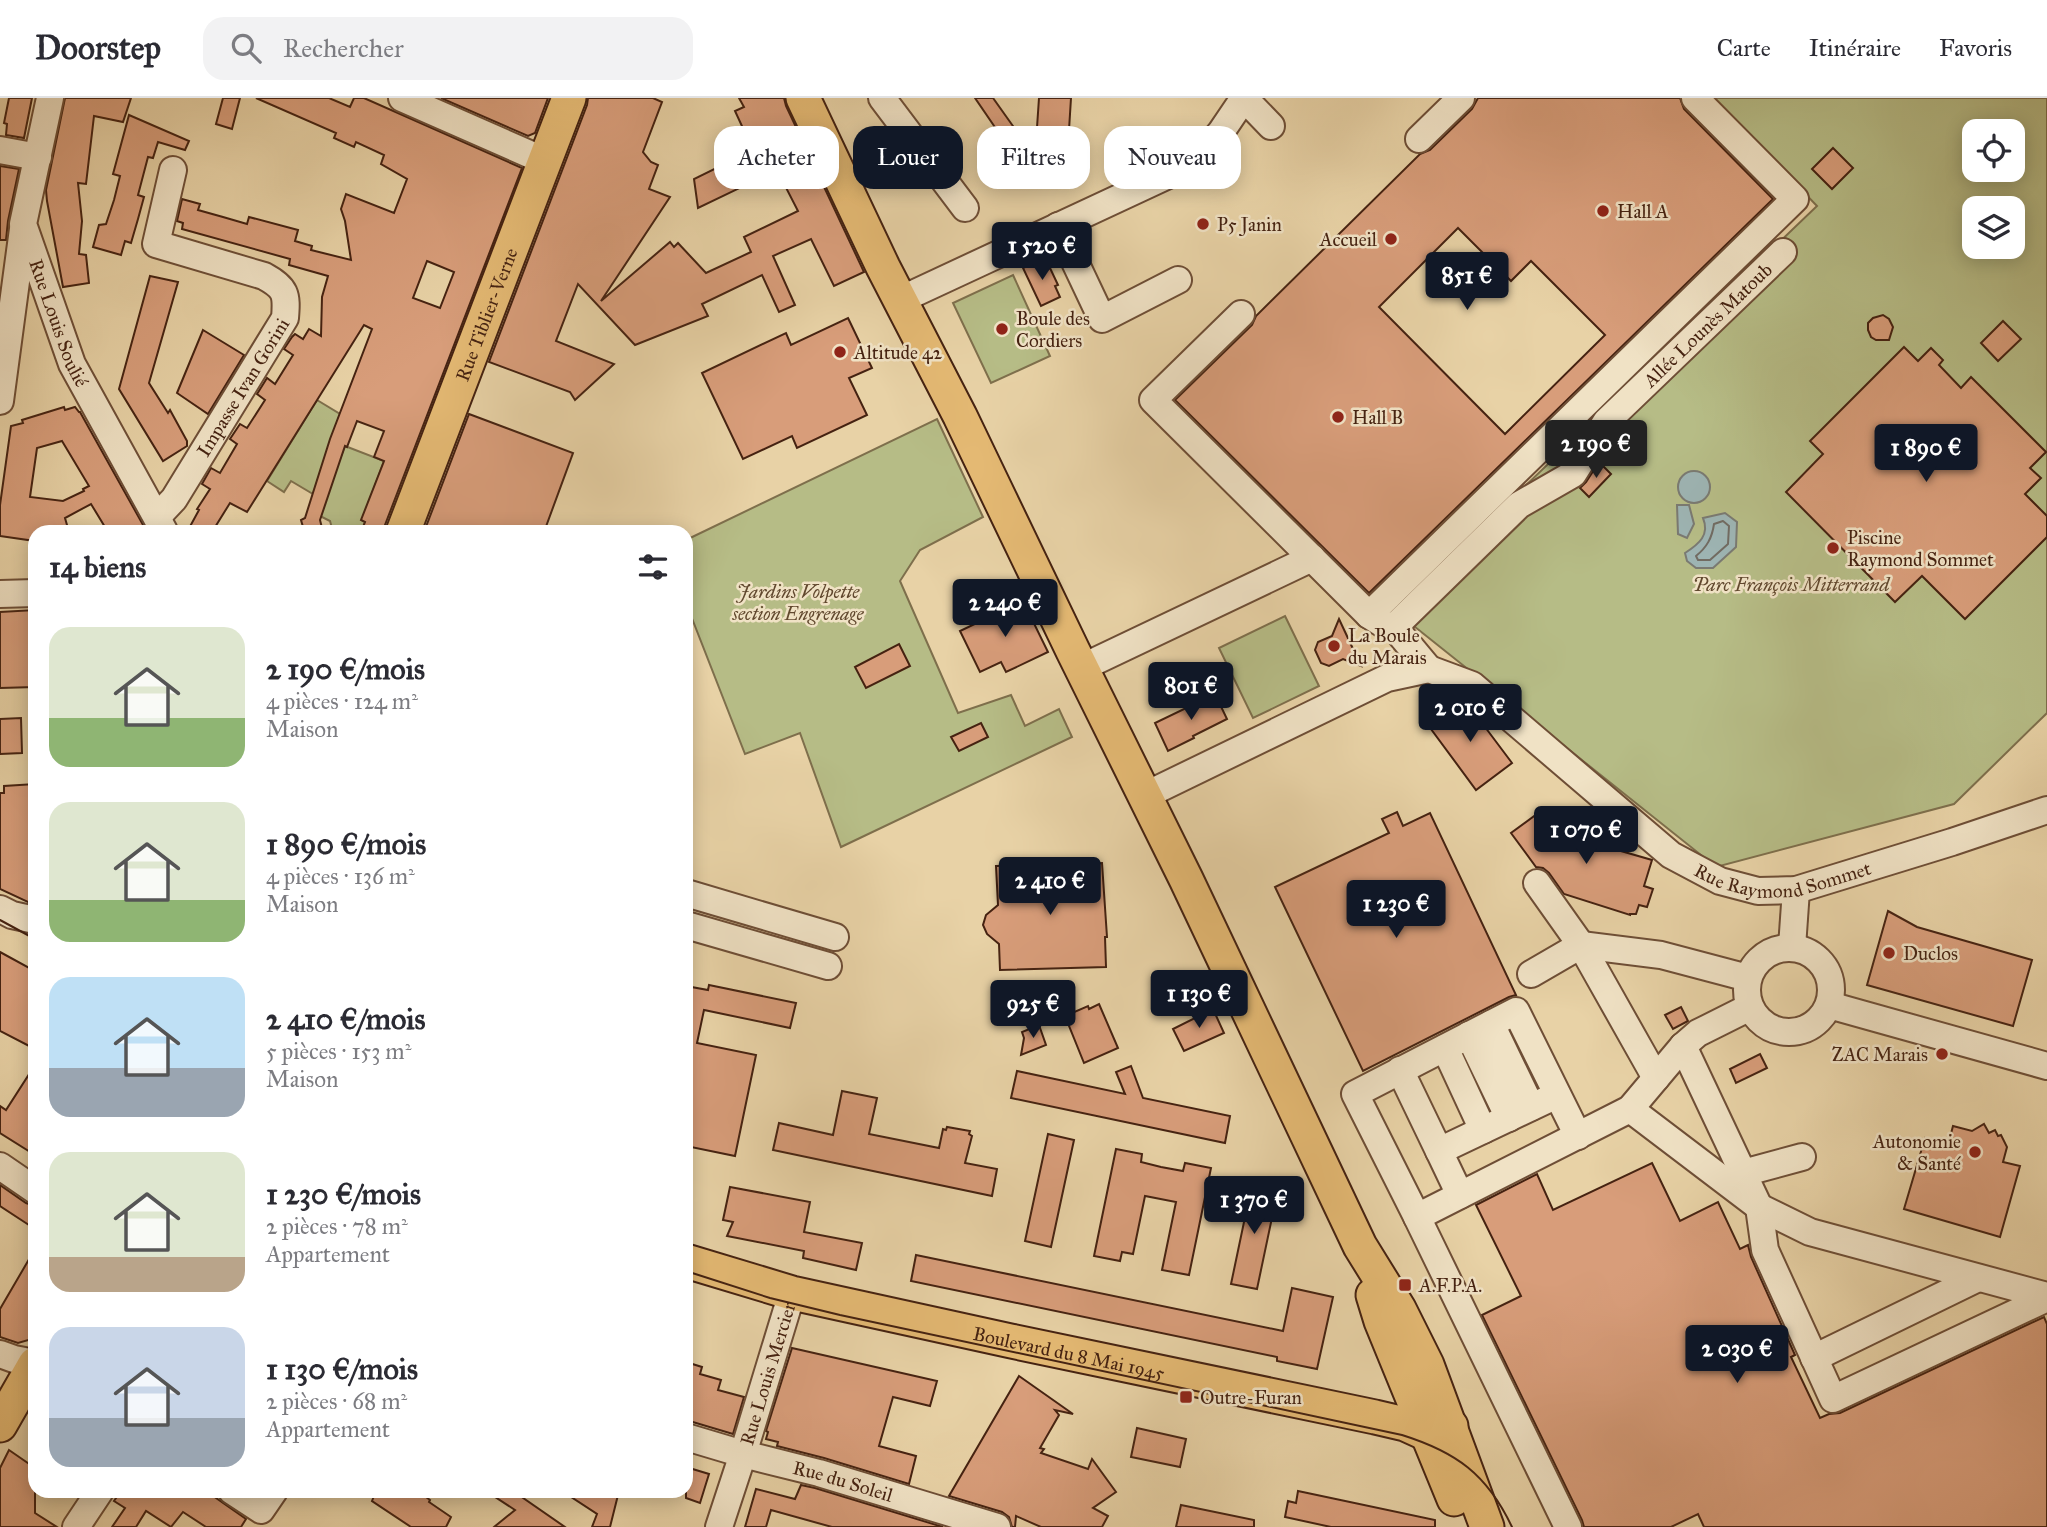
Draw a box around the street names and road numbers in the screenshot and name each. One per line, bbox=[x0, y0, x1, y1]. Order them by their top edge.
street label: Rue Tiblier-Verne bbox=[451, 245, 523, 384]
street label: Rue Louis Soulié bbox=[24, 256, 93, 391]
street label: Allée Lounès Matoub bbox=[1638, 258, 1777, 393]
street label: Impasse Ivan Gorini bbox=[192, 314, 294, 461]
street label: Rue Raymond Sommet bbox=[1692, 853, 1874, 875]
street label: Rue Louis Mercier bbox=[735, 1299, 801, 1448]
street label: Boulevard du 8 Mai 1945 bbox=[971, 1322, 1167, 1385]
street label: Rue du Soleil bbox=[791, 1456, 896, 1507]

